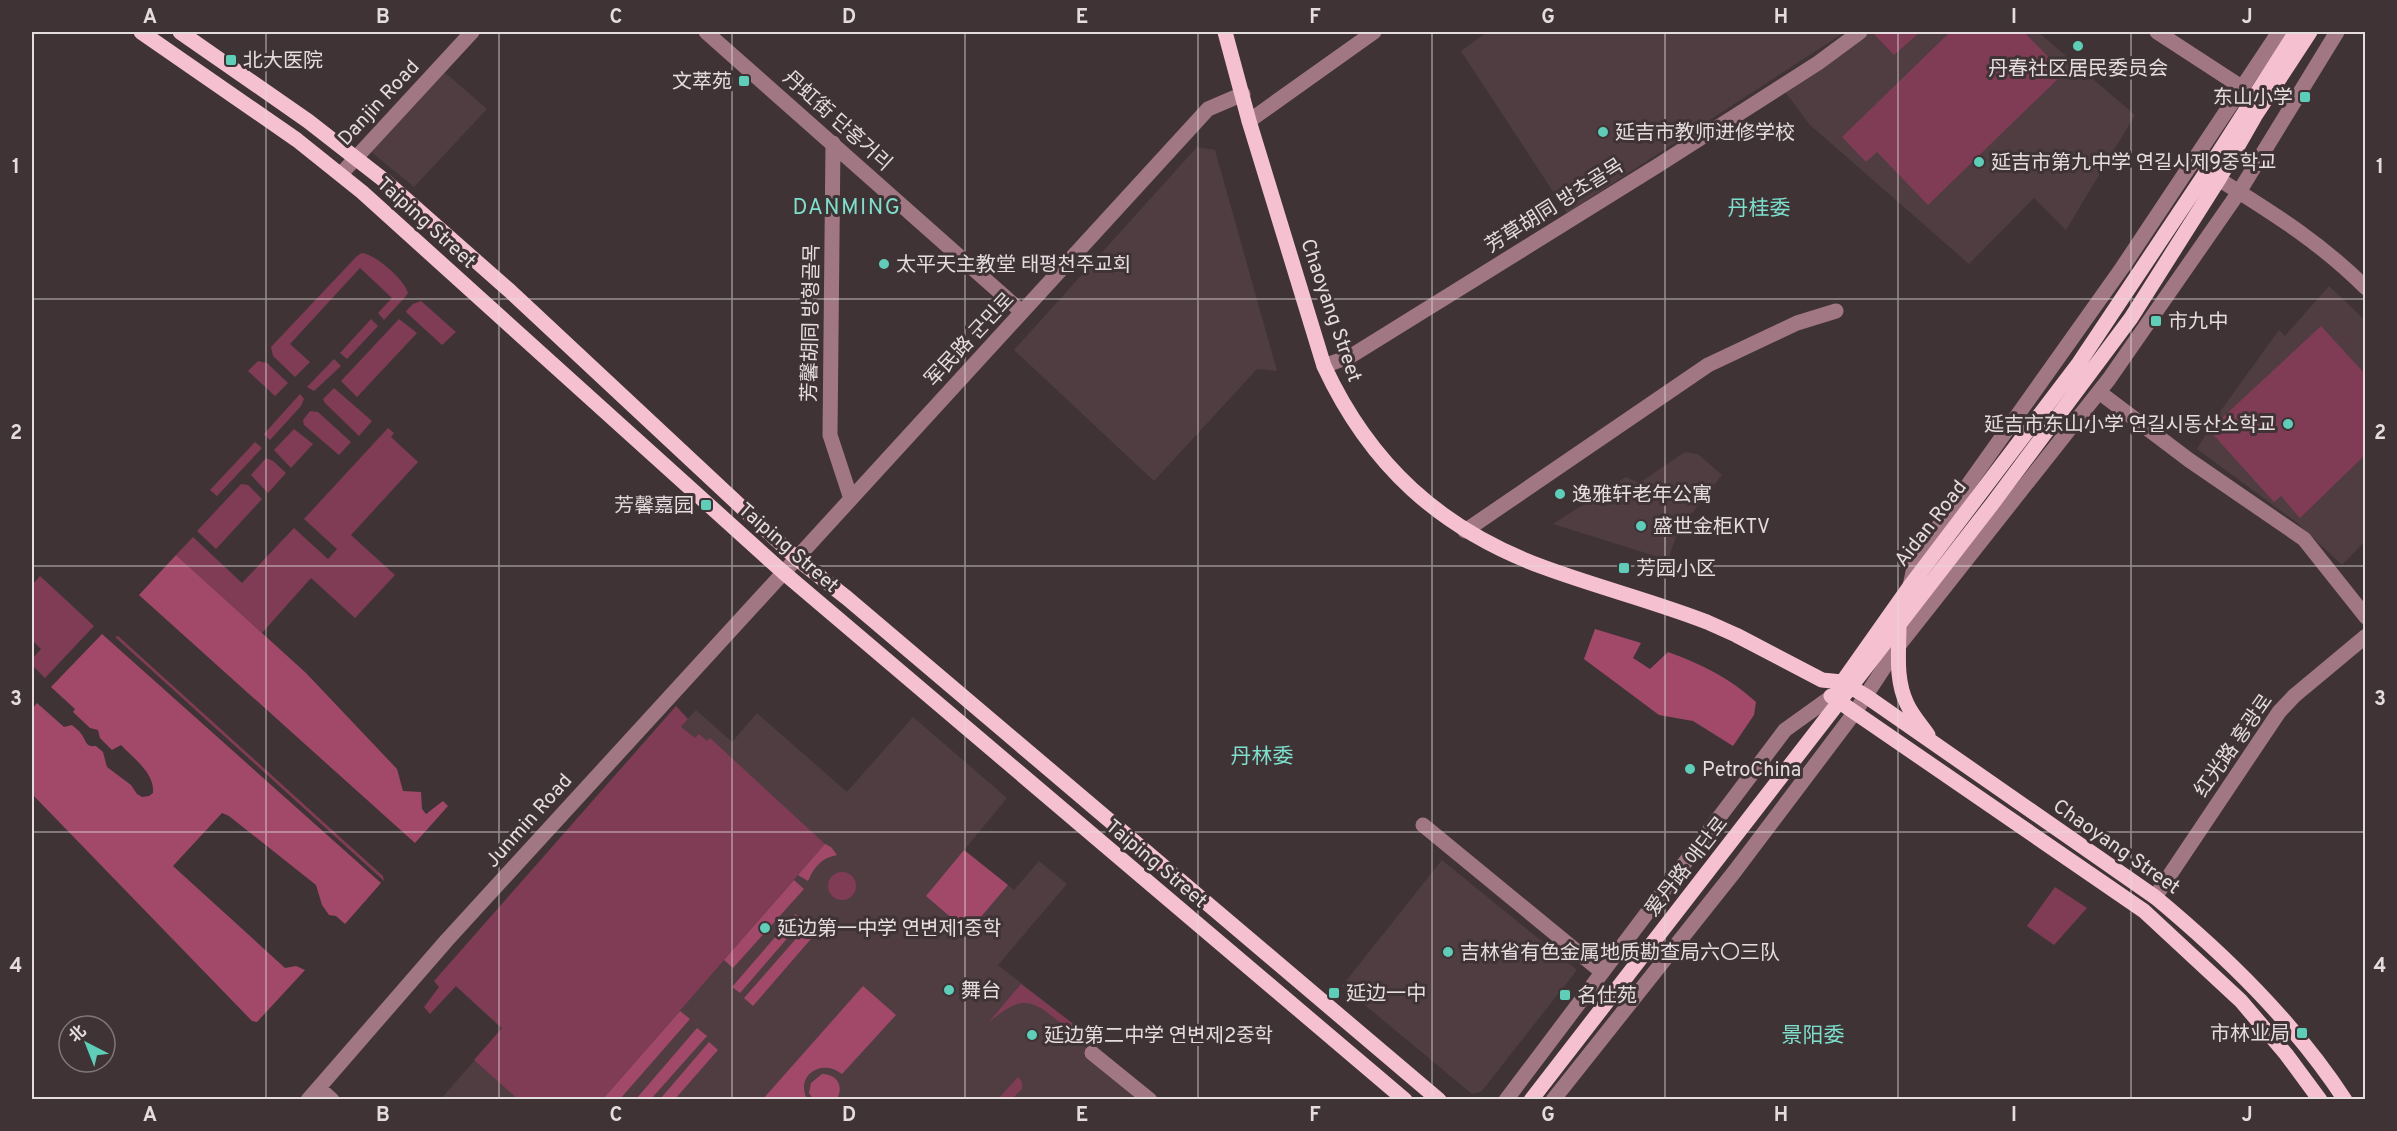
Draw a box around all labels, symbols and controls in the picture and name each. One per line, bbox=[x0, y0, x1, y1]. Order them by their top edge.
text: A bbox=[143, 5, 157, 31]
text: B bbox=[376, 5, 390, 31]
text: C bbox=[610, 5, 622, 31]
text: D bbox=[842, 5, 856, 31]
text: E bbox=[1076, 5, 1088, 31]
text: F bbox=[1309, 5, 1321, 31]
text: G bbox=[1541, 5, 1555, 31]
text: H bbox=[1774, 5, 1788, 31]
text: I bbox=[2011, 5, 2017, 31]
text: J bbox=[2241, 5, 2253, 31]
marker: 丹春社区居民委员会 bbox=[2071, 39, 2085, 53]
place label: 北大医院 bbox=[243, 49, 323, 75]
marker: 北大医院 bbox=[224, 53, 238, 67]
street label: Danjin Road bbox=[333, 55, 426, 152]
place label: 丹春社区居民委员会 bbox=[1988, 57, 2168, 83]
street label: 丹虹街 단홍거리 bbox=[777, 66, 897, 177]
place label: 文萃苑 bbox=[672, 70, 732, 96]
marker: 文萃苑 bbox=[737, 74, 751, 88]
place label: 东山小学 bbox=[2213, 86, 2293, 112]
marker: 东山小学 bbox=[2298, 90, 2312, 104]
place label: 延吉市教师进修学校 bbox=[1615, 121, 1795, 147]
marker: 延吉市教师进修学校 bbox=[1596, 125, 1610, 139]
place label: 延吉市第九中学 연길시제9중학교 bbox=[1991, 151, 2276, 177]
street label: 芳草胡同 방초골목 bbox=[1481, 154, 1629, 260]
text: 1 bbox=[12, 155, 20, 181]
marker: 延吉市第九中学 연길시제9중학교 bbox=[1972, 155, 1986, 169]
text: 1 bbox=[2376, 155, 2384, 181]
street label: Taiping Street bbox=[371, 172, 481, 275]
district label: DANMING bbox=[793, 195, 901, 222]
district label: 丹桂委 bbox=[1728, 196, 1791, 223]
street label: Chaoyang Street bbox=[1293, 236, 1367, 386]
street label: 芳馨胡同 방형골목 bbox=[798, 244, 826, 402]
place label: 太平天主教堂 태평천주교회 bbox=[896, 253, 1131, 279]
marker: 太平天主教堂 태평천주교회 bbox=[877, 257, 891, 271]
street label: 军民路 군민로 bbox=[920, 288, 1021, 393]
place label: 市九中 bbox=[2168, 310, 2228, 336]
marker: 市九中 bbox=[2149, 314, 2163, 328]
place label: 延吉市东山小学 연길시동산소학교 bbox=[1984, 413, 2276, 439]
marker: 延吉市东山小学 연길시동산소학교 bbox=[2281, 417, 2295, 431]
text: 2 bbox=[10, 421, 22, 447]
text: 2 bbox=[2374, 421, 2386, 447]
street label: Aidan Road bbox=[1890, 476, 1974, 573]
place label: 逸雅轩老年公寓 bbox=[1572, 483, 1712, 509]
marker: 逸雅轩老年公寓 bbox=[1553, 487, 1567, 501]
place label: 芳馨嘉园 bbox=[614, 494, 694, 520]
marker: 芳馨嘉园 bbox=[699, 498, 713, 512]
street label: Taiping Street bbox=[732, 498, 843, 599]
place label: 盛世金柜KTV bbox=[1653, 515, 1770, 541]
marker: 盛世金柜KTV bbox=[1634, 519, 1648, 533]
place label: 芳园小区 bbox=[1636, 557, 1716, 583]
marker: 芳园小区 bbox=[1617, 561, 1631, 575]
text: 3 bbox=[10, 687, 22, 713]
text: 3 bbox=[2374, 687, 2386, 713]
street label: 红光路 홍광로 bbox=[2190, 690, 2280, 803]
district label: 丹林委 bbox=[1231, 744, 1294, 771]
place label: PetroChina bbox=[1702, 758, 1801, 784]
marker: PetroChina bbox=[1683, 762, 1697, 776]
street label: Junmin Road bbox=[480, 769, 579, 874]
street label: Chaoyang Street bbox=[2047, 794, 2185, 901]
street label: 爱丹路 애단로 bbox=[1640, 812, 1735, 922]
street label: Taiping Street bbox=[1100, 814, 1212, 915]
place label: 延边第一中学 연변제1중학 bbox=[777, 917, 1001, 943]
marker: 延边第一中学 연변제1중학 bbox=[758, 921, 772, 935]
place label: 吉林省有色金属地质勘查局六〇三队 bbox=[1460, 941, 1780, 967]
marker: 吉林省有色金属地质勘查局六〇三队 bbox=[1441, 945, 1455, 959]
text: 4 bbox=[10, 954, 22, 980]
text: 4 bbox=[2374, 954, 2386, 980]
place label: 舞台 bbox=[961, 979, 1001, 1005]
place label: 延边一中 bbox=[1346, 982, 1426, 1008]
marker: 舞台 bbox=[942, 983, 956, 997]
place label: 名仕苑 bbox=[1577, 984, 1637, 1010]
marker: 延边一中 bbox=[1327, 986, 1341, 1000]
marker: 名仕苑 bbox=[1558, 988, 1572, 1002]
north arrow bbox=[57, 1014, 117, 1074]
text: 北 bbox=[66, 1022, 91, 1047]
place label: 市林业局 bbox=[2210, 1022, 2290, 1048]
district label: 景阳委 bbox=[1782, 1023, 1845, 1050]
place label: 延边第二中学 연변제2중학 bbox=[1044, 1024, 1273, 1050]
marker: 市林业局 bbox=[2295, 1026, 2309, 1040]
marker: 延边第二中学 연변제2중학 bbox=[1025, 1028, 1039, 1042]
text: A bbox=[143, 1103, 157, 1129]
text: B bbox=[376, 1103, 390, 1129]
text: C bbox=[610, 1103, 622, 1129]
text: D bbox=[842, 1103, 856, 1129]
text: E bbox=[1076, 1103, 1088, 1129]
text: F bbox=[1309, 1103, 1321, 1129]
text: G bbox=[1541, 1103, 1555, 1129]
text: H bbox=[1774, 1103, 1788, 1129]
text: I bbox=[2011, 1103, 2017, 1129]
text: J bbox=[2241, 1103, 2253, 1129]

